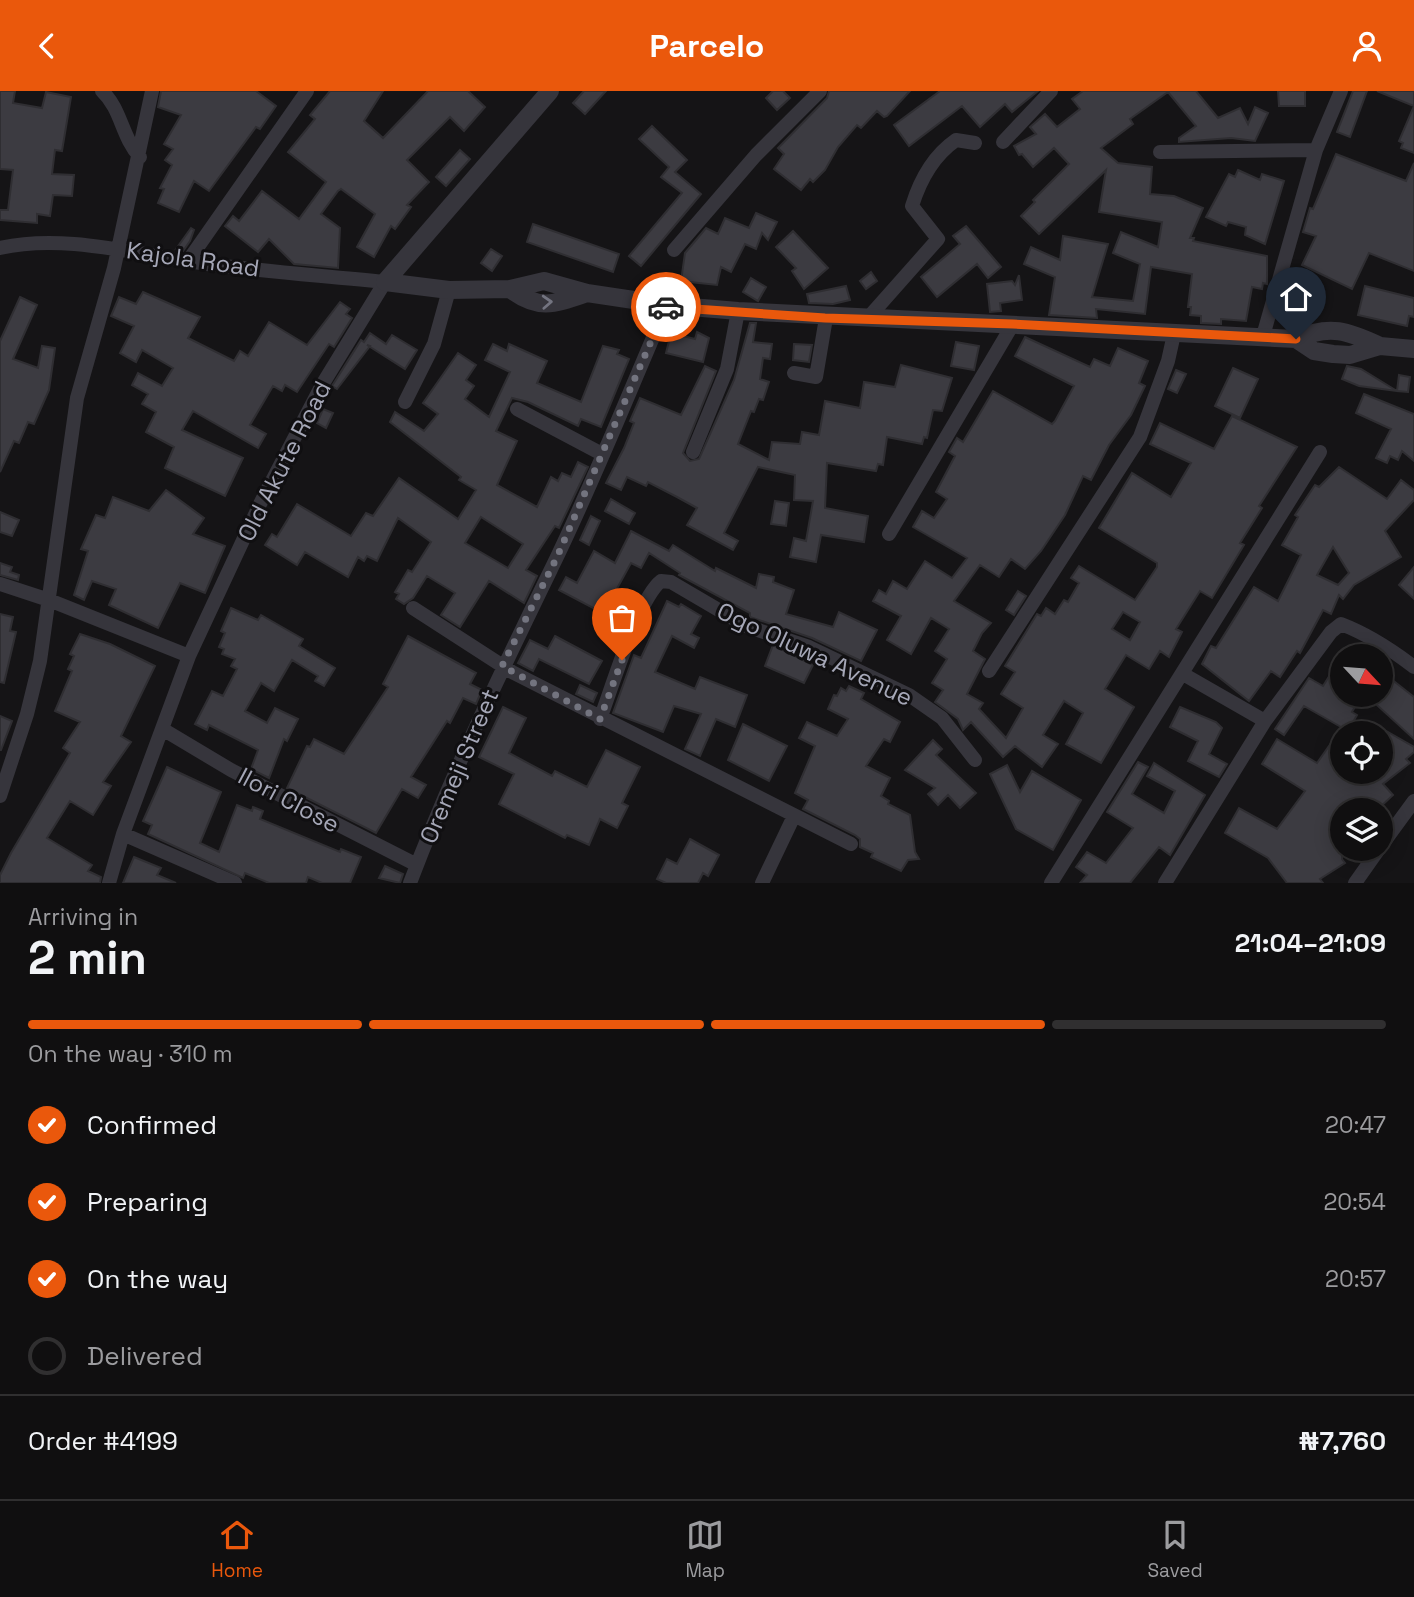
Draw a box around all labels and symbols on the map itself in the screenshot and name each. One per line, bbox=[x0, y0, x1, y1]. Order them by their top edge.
street label: Kajola Road bbox=[125, 234, 261, 284]
pin bbox=[1266, 267, 1326, 339]
courier bbox=[631, 272, 701, 342]
one-way arrow bbox=[542, 295, 553, 310]
street label: Old Akute Road bbox=[230, 376, 338, 546]
pin bbox=[592, 588, 652, 660]
street label: Ogo Oluwa Avenue bbox=[712, 595, 918, 713]
north arrow bbox=[1330, 644, 1393, 707]
street label: Oremeji Street bbox=[412, 684, 506, 848]
street label: Ilori Close bbox=[233, 760, 345, 840]

